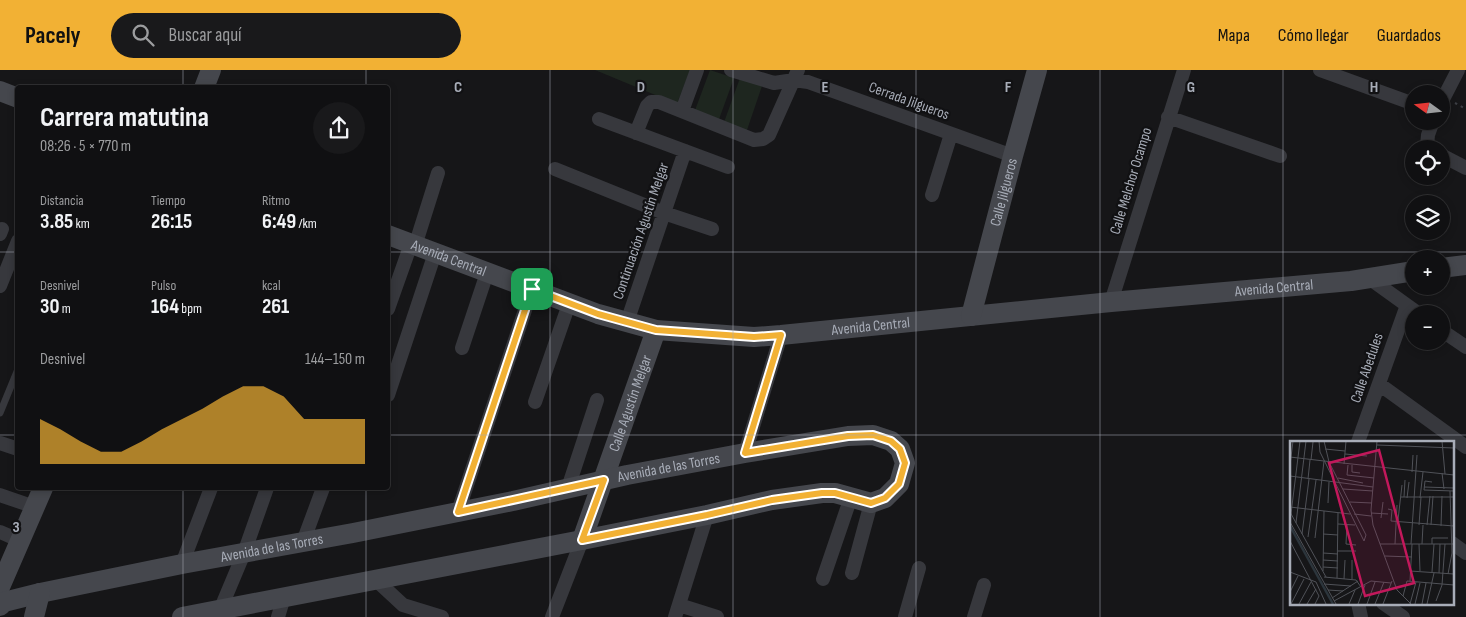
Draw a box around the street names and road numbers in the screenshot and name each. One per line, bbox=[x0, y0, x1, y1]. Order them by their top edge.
street label: Cerrada Jilgueros bbox=[866, 78, 952, 124]
street label: Calle Melchor Ocampo bbox=[1106, 125, 1156, 237]
street label: Calle Jilgueros bbox=[985, 156, 1022, 228]
street label: Continuación Agustín Melgar bbox=[609, 159, 674, 302]
street label: Avenida Central bbox=[408, 235, 489, 281]
street label: Avenida Central bbox=[1233, 275, 1314, 301]
street label: Avenida Central bbox=[830, 313, 911, 339]
street label: Calle Abedules bbox=[1346, 331, 1388, 405]
street label: Calle Agustín Melgar bbox=[604, 352, 656, 454]
street label: Avenida de las Torres bbox=[615, 448, 721, 487]
street label: Avenida de las Torres bbox=[218, 529, 325, 566]

